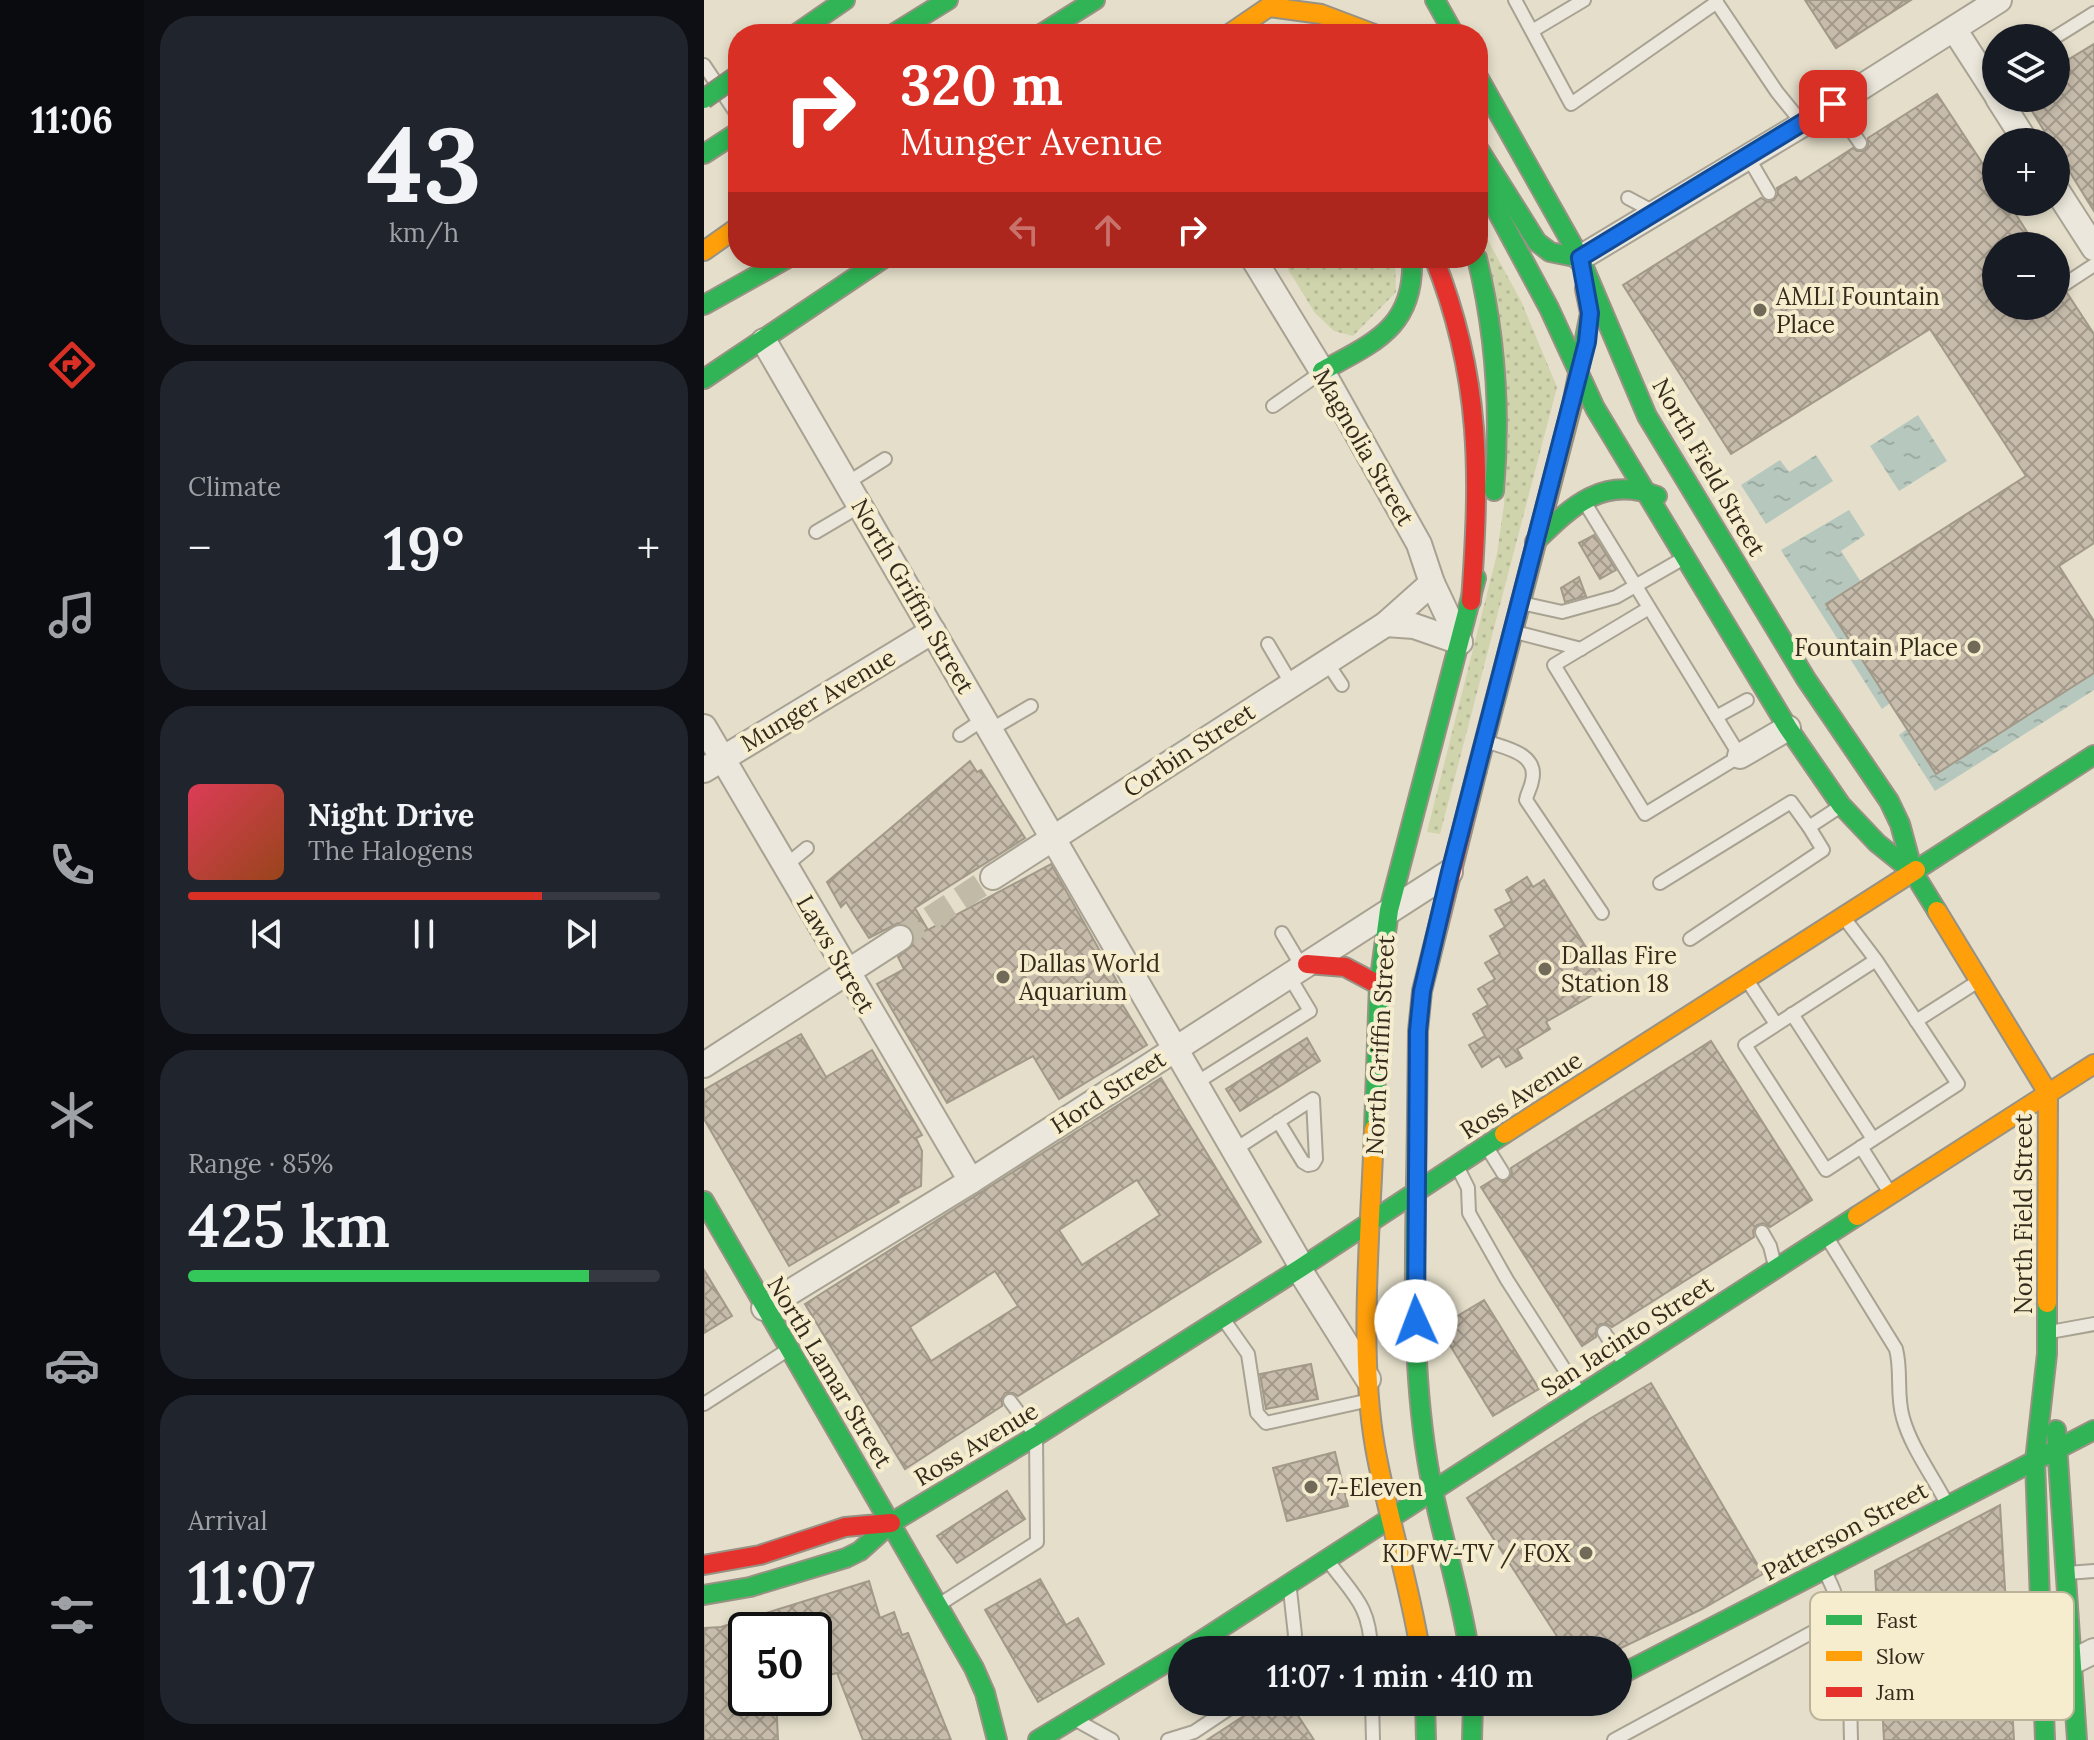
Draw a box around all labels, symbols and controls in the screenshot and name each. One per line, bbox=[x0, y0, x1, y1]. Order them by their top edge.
map controls bbox=[1982, 24, 2070, 320]
button: layers bbox=[1982, 24, 2070, 112]
text: 320 m bbox=[900, 49, 1063, 120]
icon: right bbox=[768, 56, 872, 160]
pin bbox=[1799, 70, 1867, 138]
icon: arrive bbox=[1811, 82, 1855, 126]
text: 11:06 bbox=[31, 97, 113, 143]
text: 43 bbox=[366, 97, 482, 230]
text: Munger Avenue bbox=[900, 119, 1163, 165]
button: + bbox=[1982, 128, 2070, 216]
icon: left bbox=[1002, 208, 1046, 252]
icon: ahead bbox=[1086, 208, 1130, 252]
icon: right bbox=[1170, 208, 1214, 252]
text: km/h bbox=[389, 216, 459, 249]
button: − bbox=[1982, 232, 2070, 320]
place label: AMLI Fountain Place bbox=[1775, 281, 1940, 340]
marker: AMLI Fountain Place bbox=[1751, 301, 1769, 319]
icon: directions bbox=[44, 337, 100, 393]
street label: Magnolia Street bbox=[1306, 363, 1422, 532]
street label: North Field Street bbox=[1645, 372, 1773, 562]
text: Climate bbox=[188, 470, 281, 503]
street label: North Griffin Street bbox=[845, 493, 982, 700]
text: 19° bbox=[383, 510, 465, 586]
text: − bbox=[188, 520, 211, 576]
text: + bbox=[637, 520, 660, 576]
icon: music bbox=[44, 587, 100, 643]
place label: Fountain Place bbox=[1794, 632, 1958, 663]
marker: Fountain Place bbox=[1965, 638, 1983, 656]
street label: Munger Avenue bbox=[735, 642, 901, 758]
street label: Corbin Street bbox=[1117, 696, 1261, 804]
text: Night Drive bbox=[308, 796, 474, 834]
text: The Halogens bbox=[308, 834, 473, 867]
icon: phone bbox=[44, 837, 100, 893]
street label: Laws Street bbox=[790, 889, 883, 1019]
icon: previous bbox=[245, 912, 289, 956]
icon: pause bbox=[402, 912, 446, 956]
icon: next bbox=[559, 912, 603, 956]
street label: North Griffin Street bbox=[1359, 934, 1401, 1156]
place label: Dallas Fire Station 18 bbox=[1561, 940, 1677, 999]
place label: Dallas World Aquarium bbox=[1018, 948, 1160, 1007]
marker: Dallas Fire Station 18 bbox=[1536, 960, 1554, 978]
marker: Dallas World Aquarium bbox=[994, 968, 1012, 986]
street label: Hord Street bbox=[1045, 1043, 1172, 1141]
street label: Ross Avenue bbox=[1454, 1044, 1588, 1146]
icon: climate bbox=[44, 1087, 100, 1143]
street label: North Field Street bbox=[2008, 1113, 2039, 1314]
text: Range · 85% bbox=[188, 1147, 333, 1180]
text: 425 km bbox=[188, 1187, 390, 1263]
street label: San Jacinto Street bbox=[1535, 1268, 1720, 1403]
street label: North Lamar Street bbox=[761, 1271, 900, 1474]
position arrow bbox=[1374, 1279, 1458, 1363]
icon: car bbox=[44, 1337, 100, 1393]
street label: Ross Avenue bbox=[908, 1395, 1044, 1493]
place label: 7-Eleven bbox=[1327, 1472, 1423, 1503]
street label: Patterson Street bbox=[1757, 1474, 1934, 1588]
marker: 7-Eleven bbox=[1302, 1478, 1320, 1496]
text: Arrival bbox=[188, 1504, 267, 1537]
place label: KDFW-TV / FOX bbox=[1382, 1538, 1570, 1569]
text: 11:07 bbox=[188, 1544, 315, 1620]
marker: KDFW-TV / FOX bbox=[1577, 1544, 1595, 1562]
icon: filters bbox=[44, 1587, 100, 1643]
legend bbox=[1810, 1592, 2074, 1720]
text: Fast bbox=[1876, 1606, 1918, 1634]
speed limit sign: 50 bbox=[728, 1612, 832, 1716]
text: Slow bbox=[1876, 1642, 1925, 1670]
text: 11:07 · 1 min · 410 m bbox=[1267, 1657, 1533, 1695]
text: Jam bbox=[1875, 1678, 1915, 1706]

